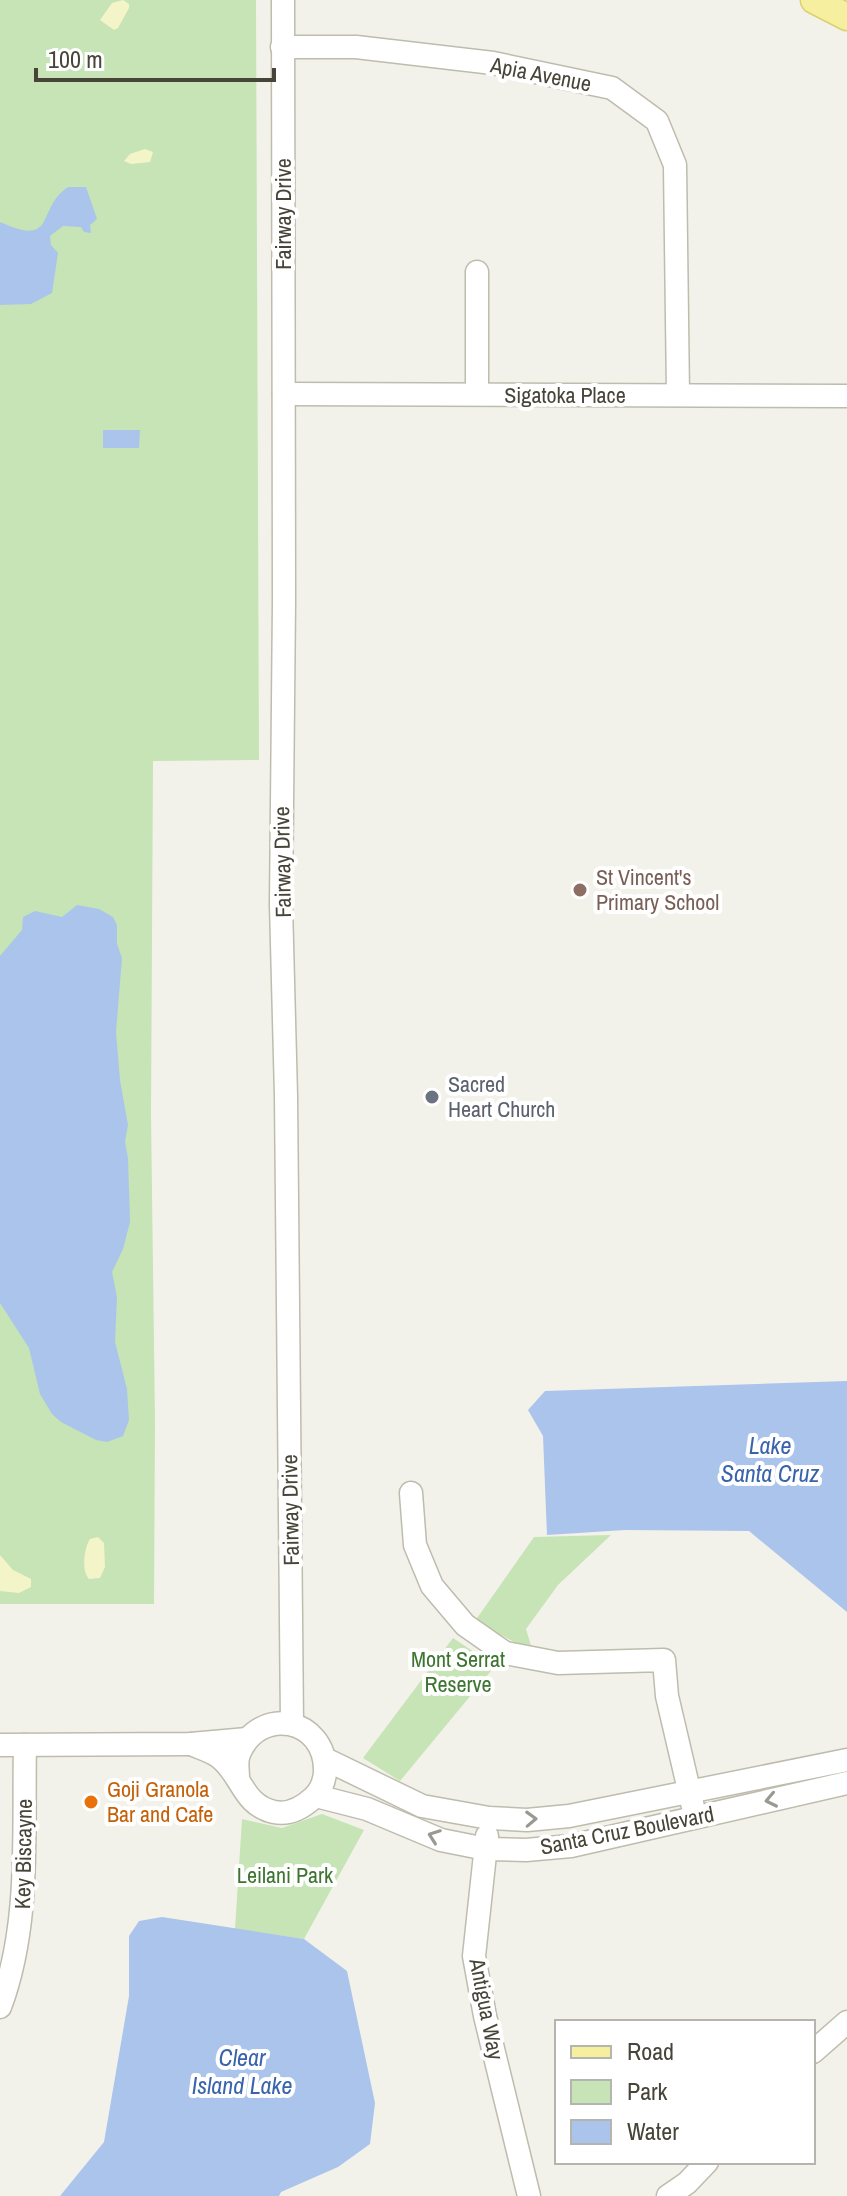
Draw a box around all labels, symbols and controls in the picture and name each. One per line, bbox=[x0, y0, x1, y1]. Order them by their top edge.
scale bar bbox=[36, 32, 274, 82]
text: 100 m bbox=[48, 43, 103, 75]
street label: Apia Avenue bbox=[487, 49, 594, 98]
street label: Fairway Drive bbox=[268, 158, 298, 270]
street label: Sigatoka Place bbox=[504, 380, 626, 410]
street label: Fairway Drive bbox=[266, 806, 298, 918]
place label: St Vincent's Primary School bbox=[596, 862, 719, 917]
marker: St Vincent's Primary School bbox=[571, 881, 589, 899]
place label: Sacred Heart Church bbox=[448, 1069, 555, 1124]
marker: Sacred Heart Church bbox=[423, 1088, 441, 1106]
water label: Lake Santa Cruz bbox=[721, 1429, 819, 1489]
street label: Fairway Drive bbox=[274, 1454, 306, 1566]
park label: Mont Serrat Reserve bbox=[411, 1644, 505, 1699]
place label: Goji Granola Bar and Cafe bbox=[107, 1774, 213, 1829]
one-way arrow bbox=[765, 1791, 778, 1808]
marker: Goji Granola Bar and Cafe bbox=[82, 1793, 100, 1811]
street label: Santa Cruz Boulevard bbox=[538, 1798, 716, 1862]
street label: Key Biscayne bbox=[7, 1799, 39, 1909]
one-way arrow bbox=[525, 1810, 538, 1827]
one-way arrow bbox=[428, 1830, 442, 1846]
park label: Leilani Park bbox=[237, 1860, 334, 1890]
street label: Antigua Way bbox=[462, 1955, 512, 2062]
legend bbox=[555, 2020, 815, 2164]
text: Road bbox=[627, 2035, 674, 2067]
water label: Clear Island Lake bbox=[192, 2041, 292, 2101]
text: Park bbox=[627, 2075, 668, 2107]
text: Water bbox=[627, 2115, 679, 2147]

